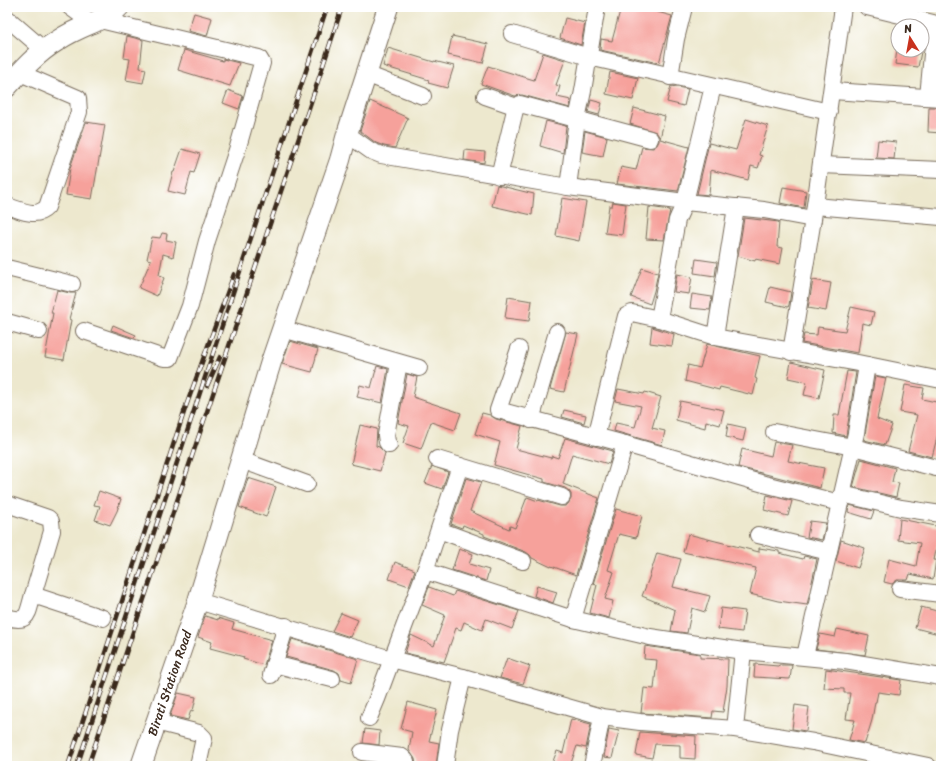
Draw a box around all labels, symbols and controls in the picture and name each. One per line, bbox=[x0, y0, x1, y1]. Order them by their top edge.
north arrow bbox=[890, 18, 930, 58]
text: N bbox=[902, 19, 914, 39]
street label: Birati Station Road bbox=[141, 626, 199, 739]

